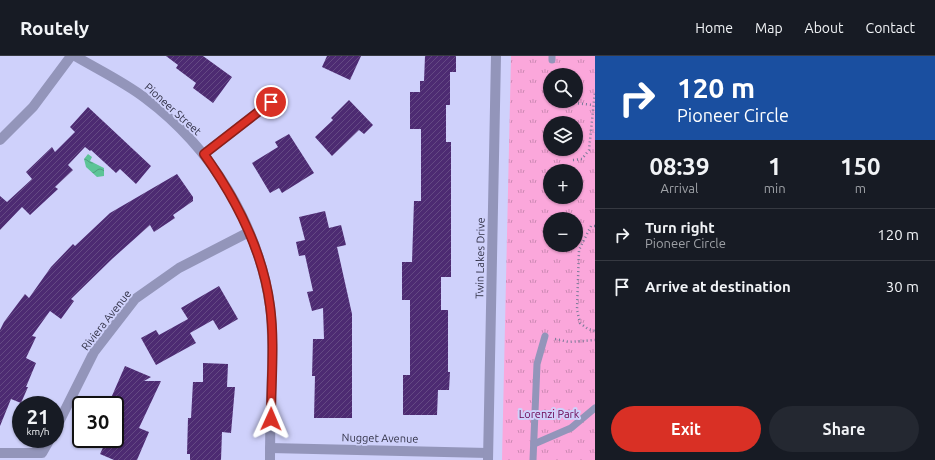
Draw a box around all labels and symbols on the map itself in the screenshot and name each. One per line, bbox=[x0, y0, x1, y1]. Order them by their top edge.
street label: Pioneer Street bbox=[142, 81, 204, 138]
pin bbox=[254, 85, 288, 119]
street label: Twin Lakes Drive bbox=[473, 217, 487, 299]
street label: Riviera Avenue bbox=[79, 288, 133, 352]
speed limit sign: 30 bbox=[72, 396, 124, 448]
position arrow bbox=[250, 398, 292, 440]
park label: Lorenzi Park bbox=[519, 408, 580, 420]
street label: Nugget Avenue bbox=[342, 431, 418, 445]

